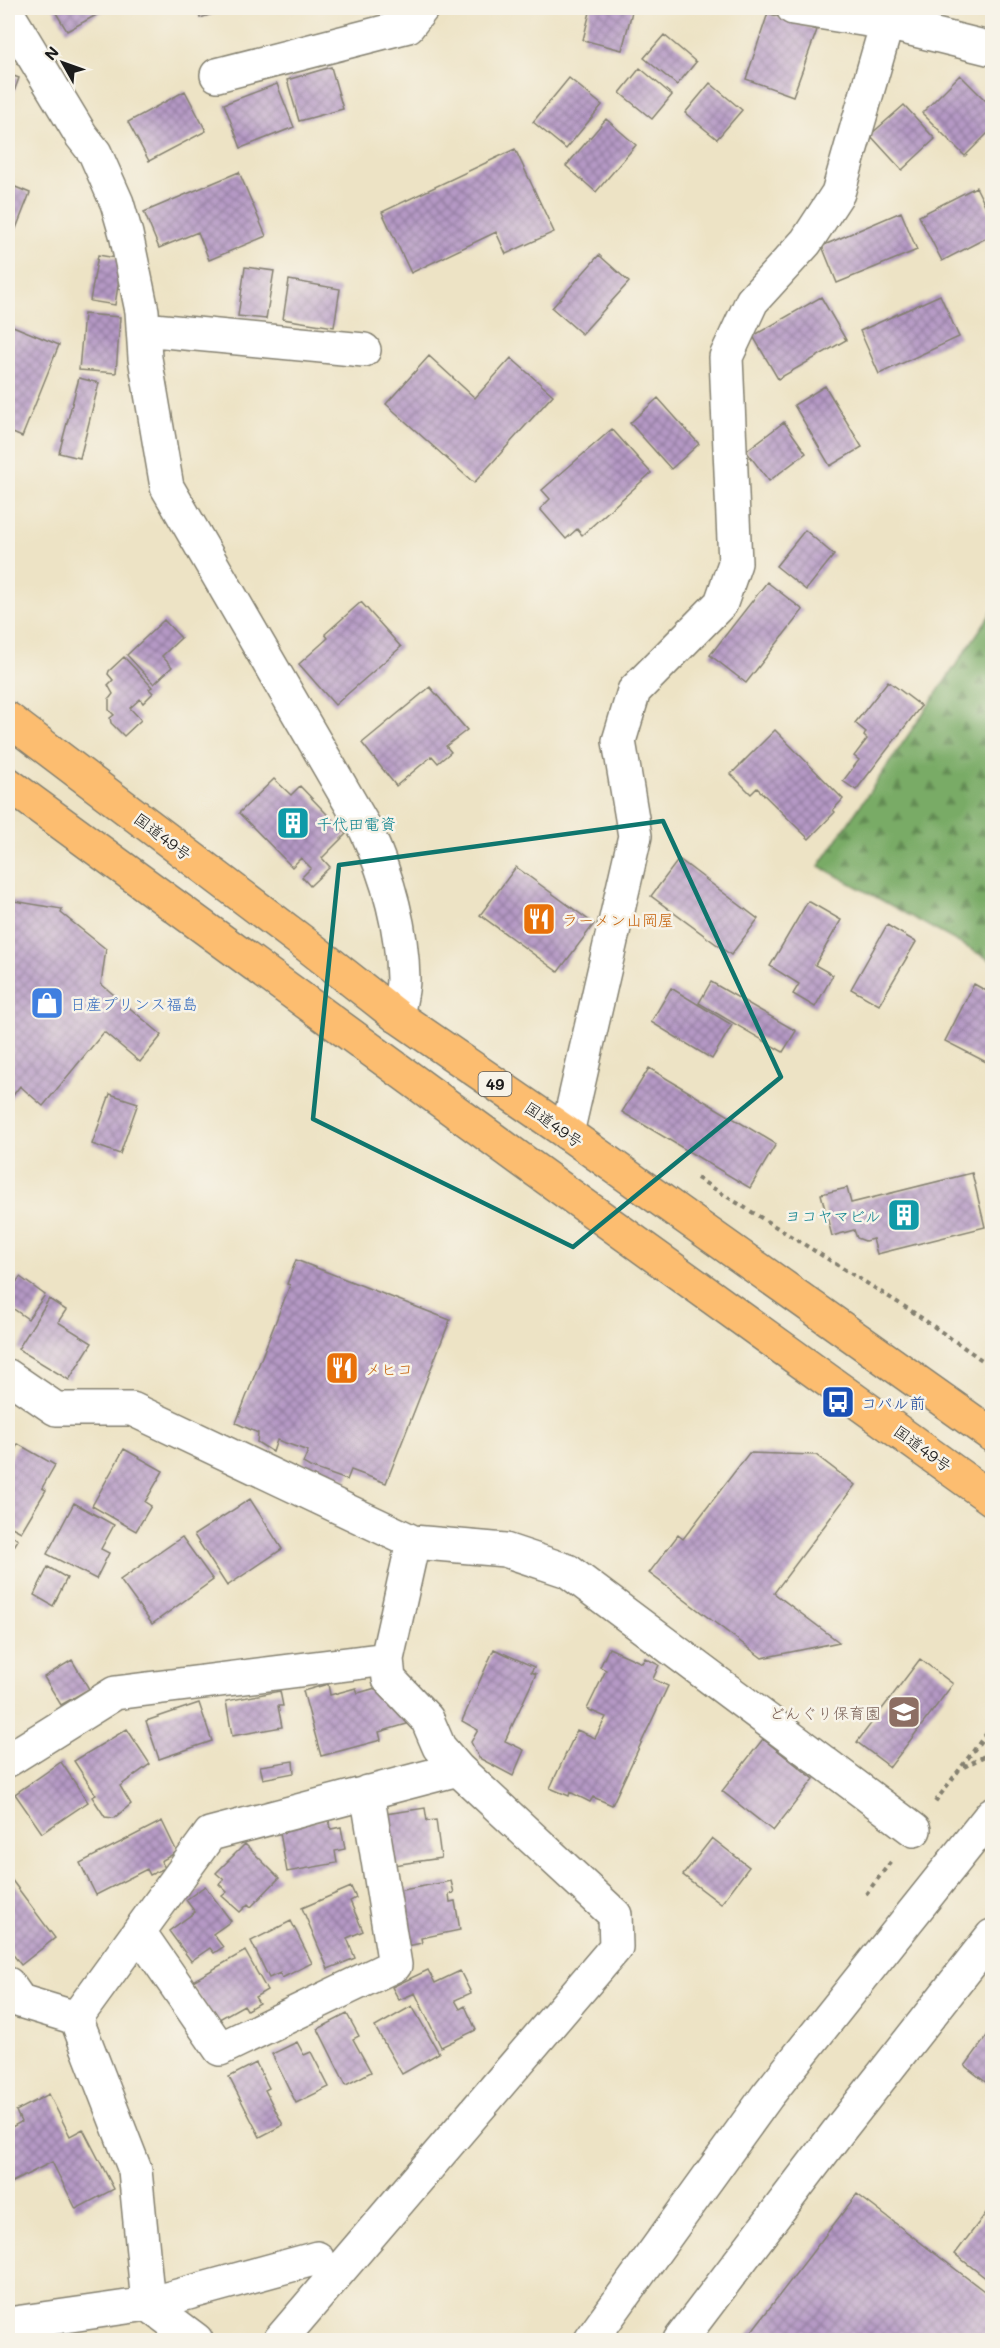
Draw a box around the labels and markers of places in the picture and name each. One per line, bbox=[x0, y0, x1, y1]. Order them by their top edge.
building icon: 千代田電資 bbox=[275, 805, 311, 841]
place label: 千代田電資 bbox=[316, 813, 396, 834]
restaurant icon: ラーメン山岡屋 bbox=[521, 901, 557, 937]
place label: ラーメン山岡屋 bbox=[562, 909, 674, 930]
shop icon: 日産プリンス福島 bbox=[29, 985, 65, 1021]
place label: 日産プリンス福島 bbox=[70, 993, 198, 1014]
building icon: ヨコヤマビル bbox=[886, 1197, 922, 1233]
place label: ヨコヤマビル bbox=[785, 1205, 881, 1226]
restaurant icon: メヒコ bbox=[324, 1350, 360, 1386]
place label: メヒコ bbox=[365, 1358, 413, 1379]
bus stop icon: コパル前 bbox=[820, 1384, 856, 1420]
place label: コパル前 bbox=[861, 1392, 925, 1413]
school or university icon: どんぐり保育園 bbox=[886, 1694, 922, 1730]
place label: どんぐり保育園 bbox=[769, 1702, 881, 1723]

